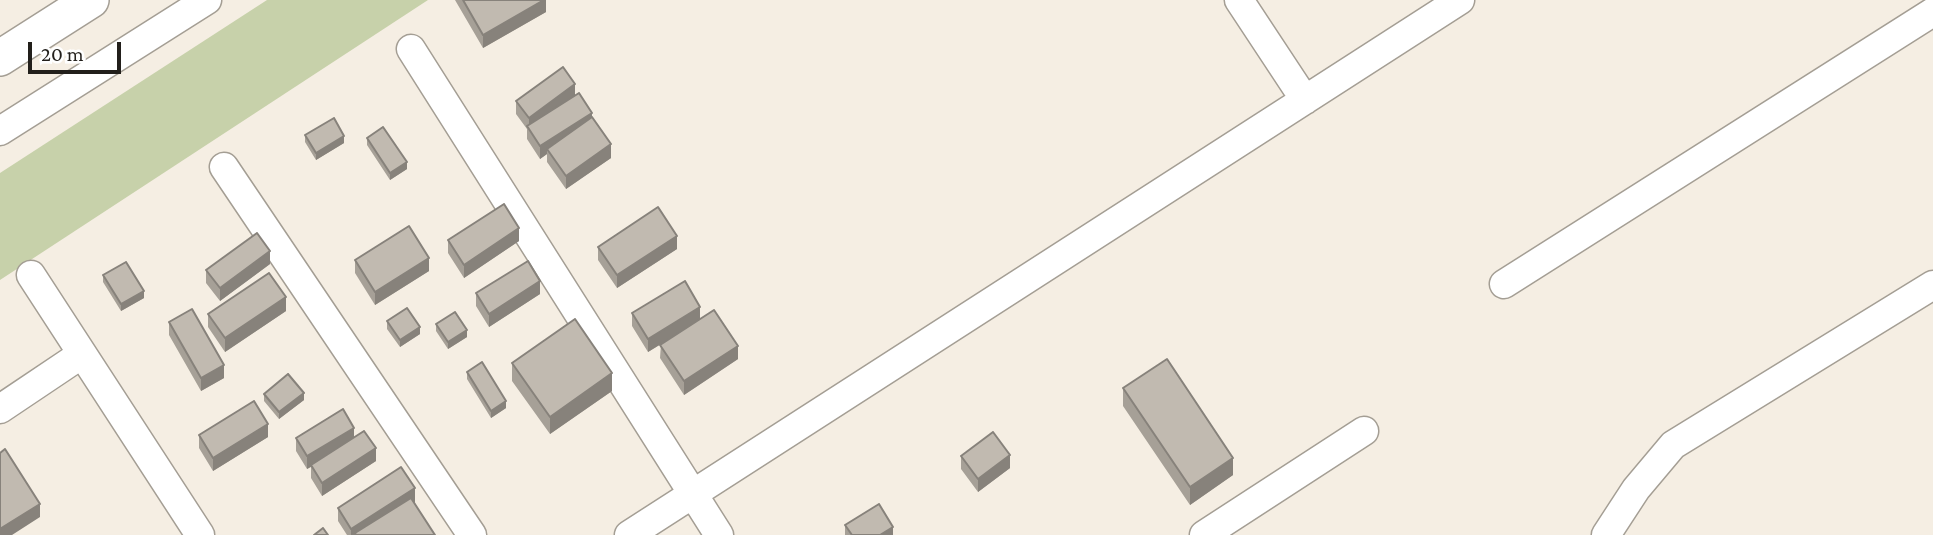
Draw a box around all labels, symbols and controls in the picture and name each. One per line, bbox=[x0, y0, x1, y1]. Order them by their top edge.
scale bar bbox=[32, 28, 124, 72]
text: 20 m bbox=[41, 42, 84, 66]

